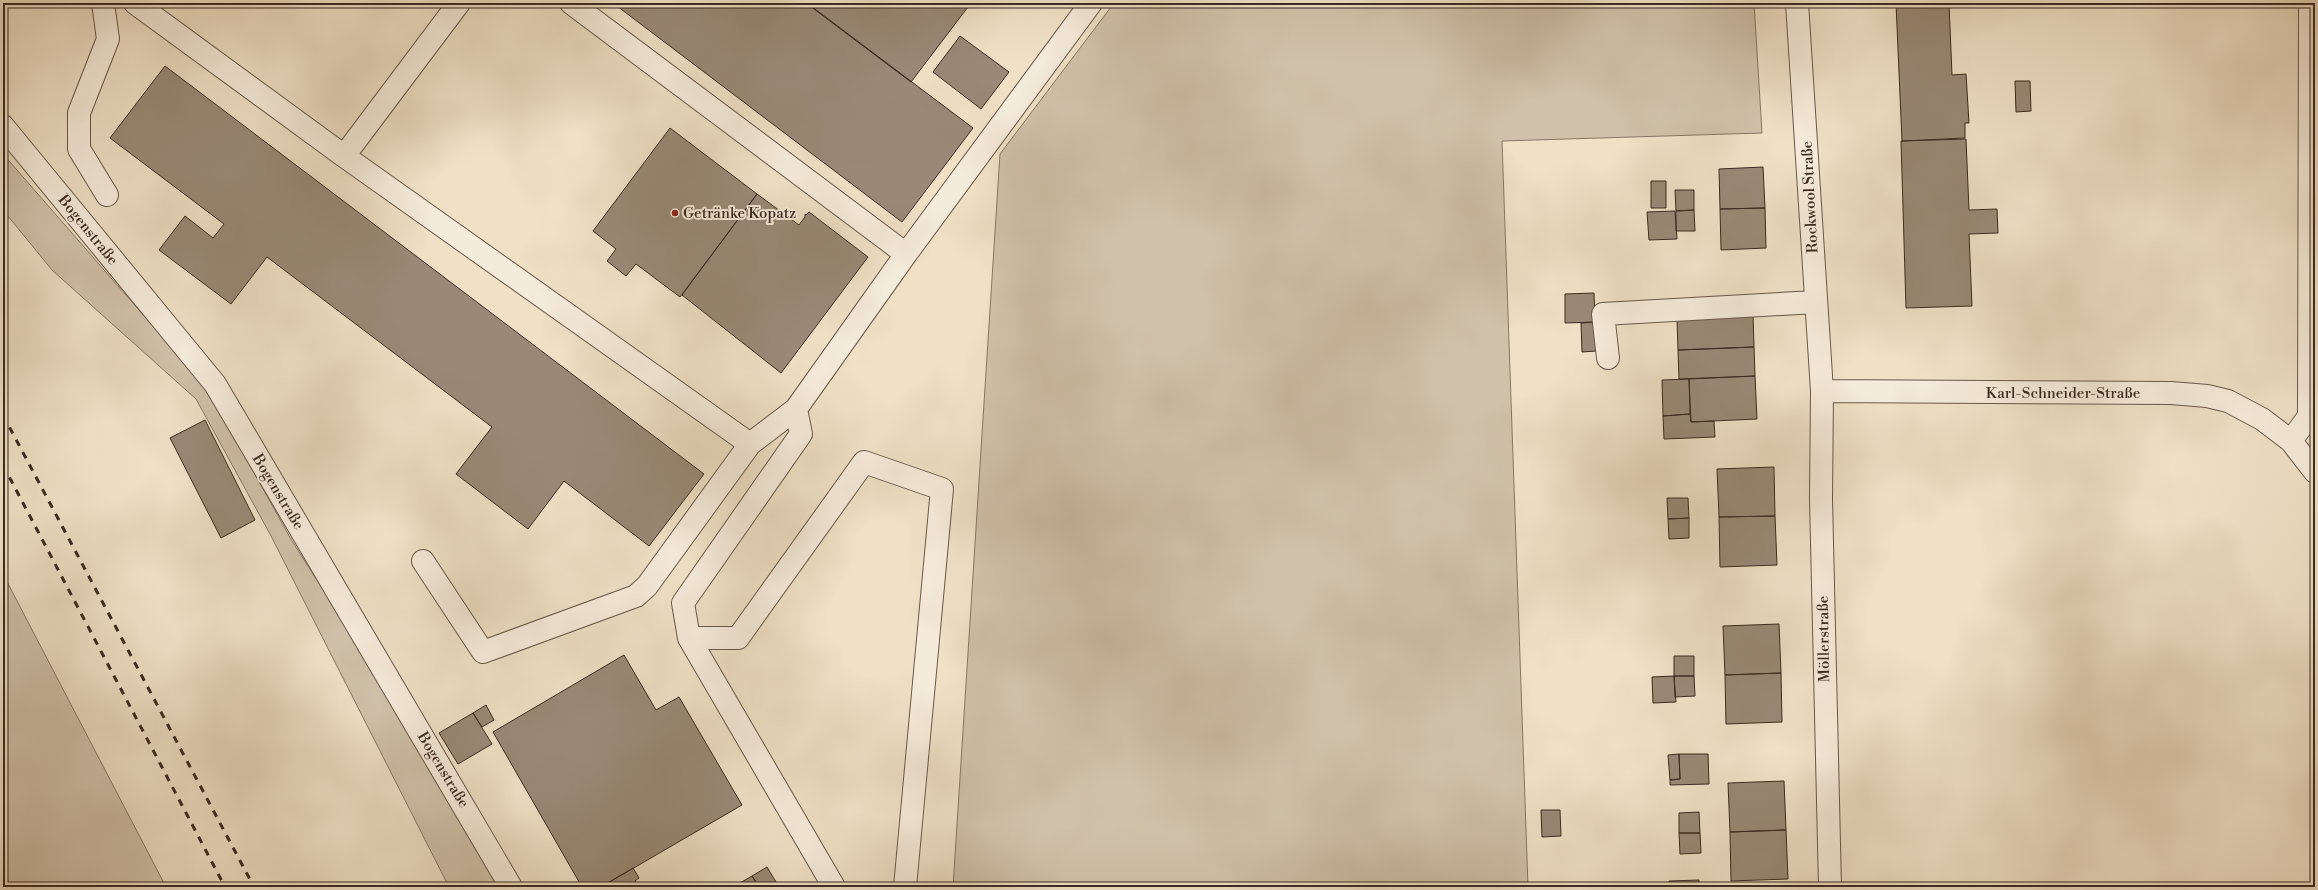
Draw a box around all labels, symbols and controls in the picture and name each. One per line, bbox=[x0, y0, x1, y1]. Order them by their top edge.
street label: Rockwool Straße bbox=[1798, 140, 1822, 254]
street label: Bogenstraße bbox=[53, 190, 122, 269]
place label: Getränke Kopatz bbox=[683, 204, 796, 223]
marker: Getränke Kopatz bbox=[670, 208, 680, 218]
street label: Karl-Schneider-Straße bbox=[1986, 384, 2140, 403]
street label: Bogenstraße bbox=[247, 450, 308, 533]
street label: Möllerstraße bbox=[1814, 596, 1834, 682]
street label: Bogenstraße bbox=[412, 728, 473, 811]

